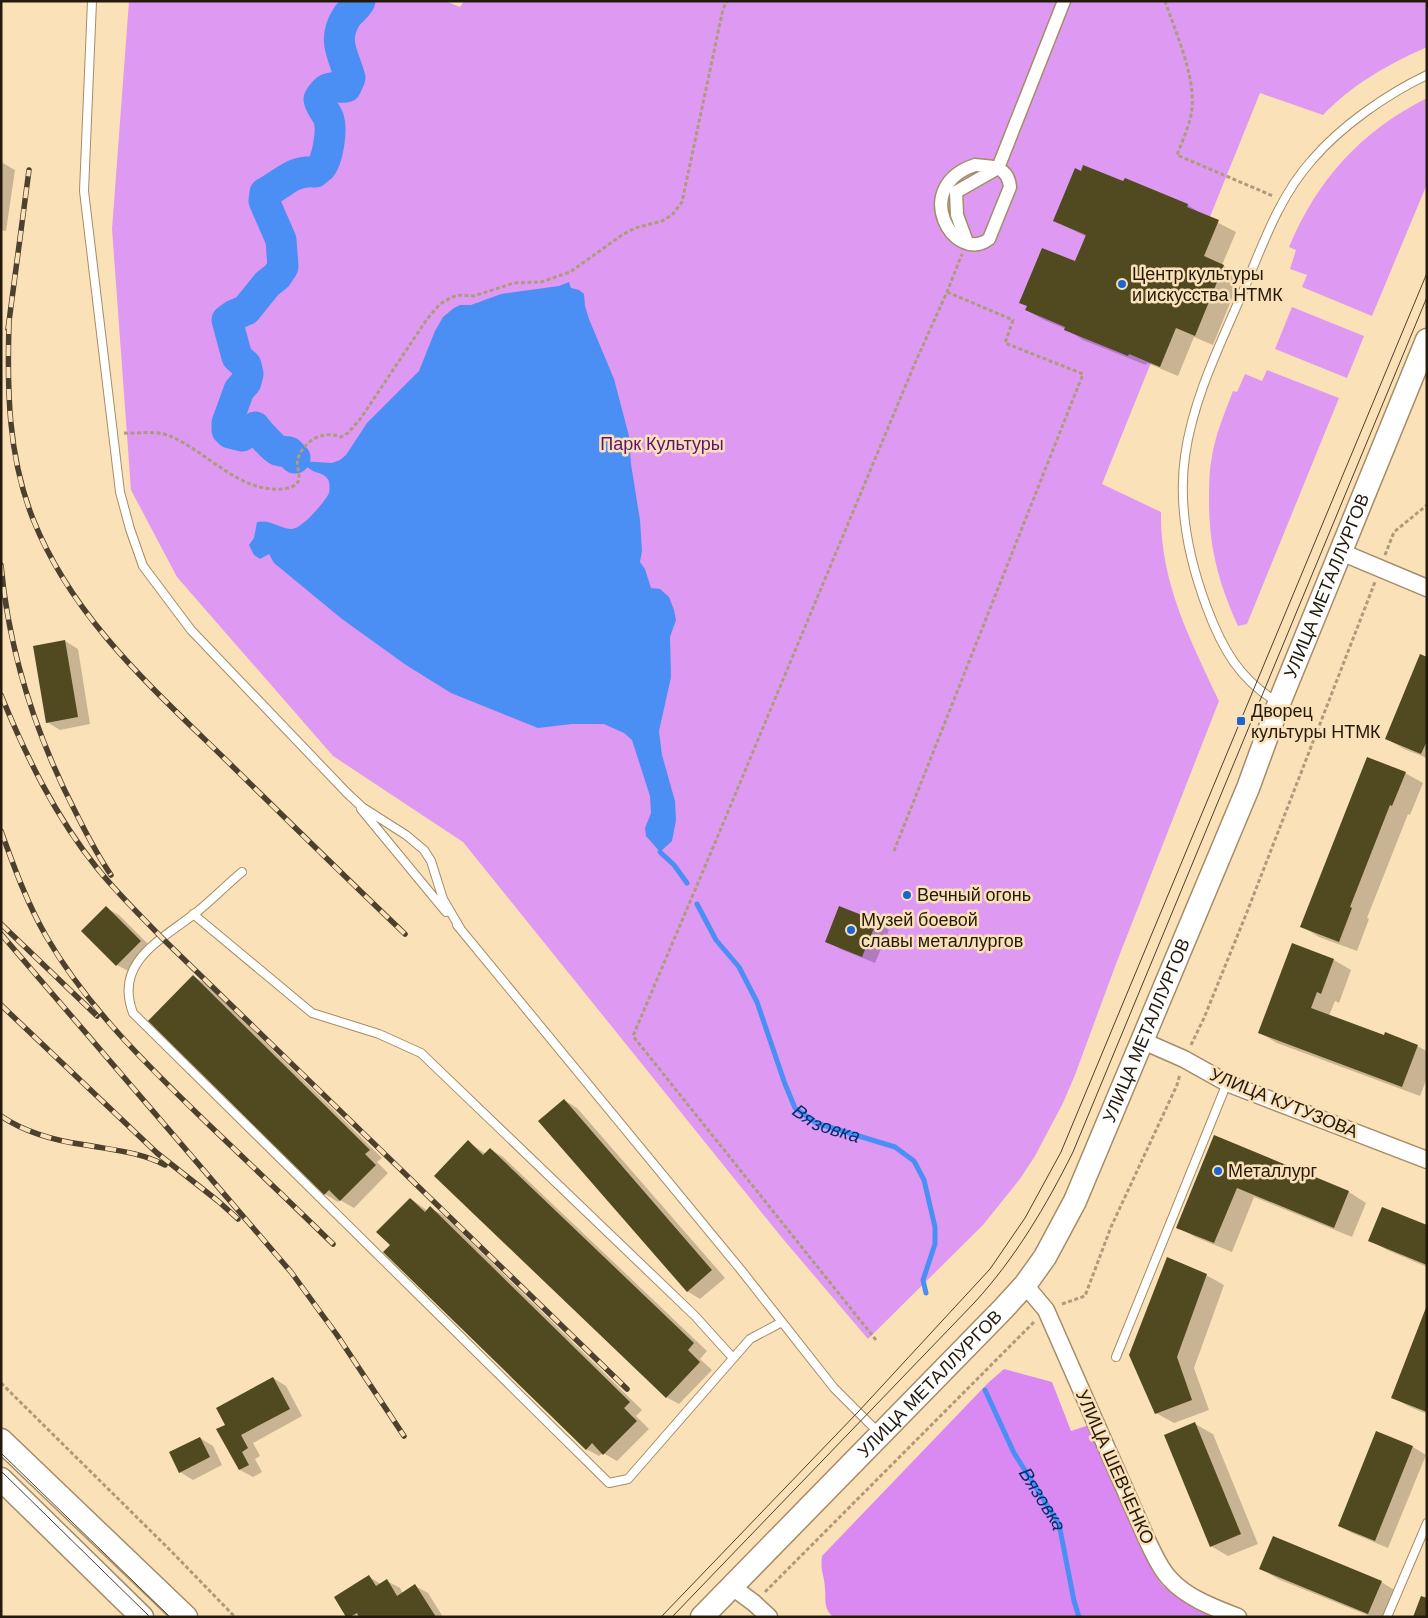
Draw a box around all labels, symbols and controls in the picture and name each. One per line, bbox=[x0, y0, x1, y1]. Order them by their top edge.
place label: Центр культуры и искусства НТМК bbox=[1132, 262, 1283, 307]
marker: Центр культуры и искусства НТМК bbox=[1116, 278, 1128, 290]
park label: Парк Культуры bbox=[600, 432, 724, 456]
street label: УЛИЦА МЕТАЛЛУРГОВ bbox=[1278, 490, 1375, 682]
place label: Дворец культуры НТМК bbox=[1251, 699, 1381, 744]
marker: Дворец культуры НТМК bbox=[1235, 715, 1247, 727]
place label: Вечный огонь bbox=[917, 883, 1031, 907]
marker: Вечный огонь bbox=[901, 889, 913, 901]
place label: Музей боевой славы металлургов bbox=[861, 908, 1023, 953]
marker: Музей боевой славы металлургов bbox=[845, 924, 857, 936]
street label: УЛИЦА МЕТАЛЛУРГОВ bbox=[1097, 935, 1196, 1126]
street label: УЛИЦА КУТУЗОВА bbox=[1206, 1062, 1362, 1144]
water label: Вязовка bbox=[787, 1098, 863, 1149]
place label: Металлург bbox=[1228, 1159, 1317, 1183]
marker: Металлург bbox=[1212, 1165, 1224, 1177]
street label: УЛИЦА МЕТАЛЛУРГОВ bbox=[852, 1305, 1007, 1463]
street label: УЛИЦА ШЕВЧЕНКО bbox=[1070, 1386, 1160, 1548]
water label: Вязовка bbox=[1013, 1463, 1072, 1533]

